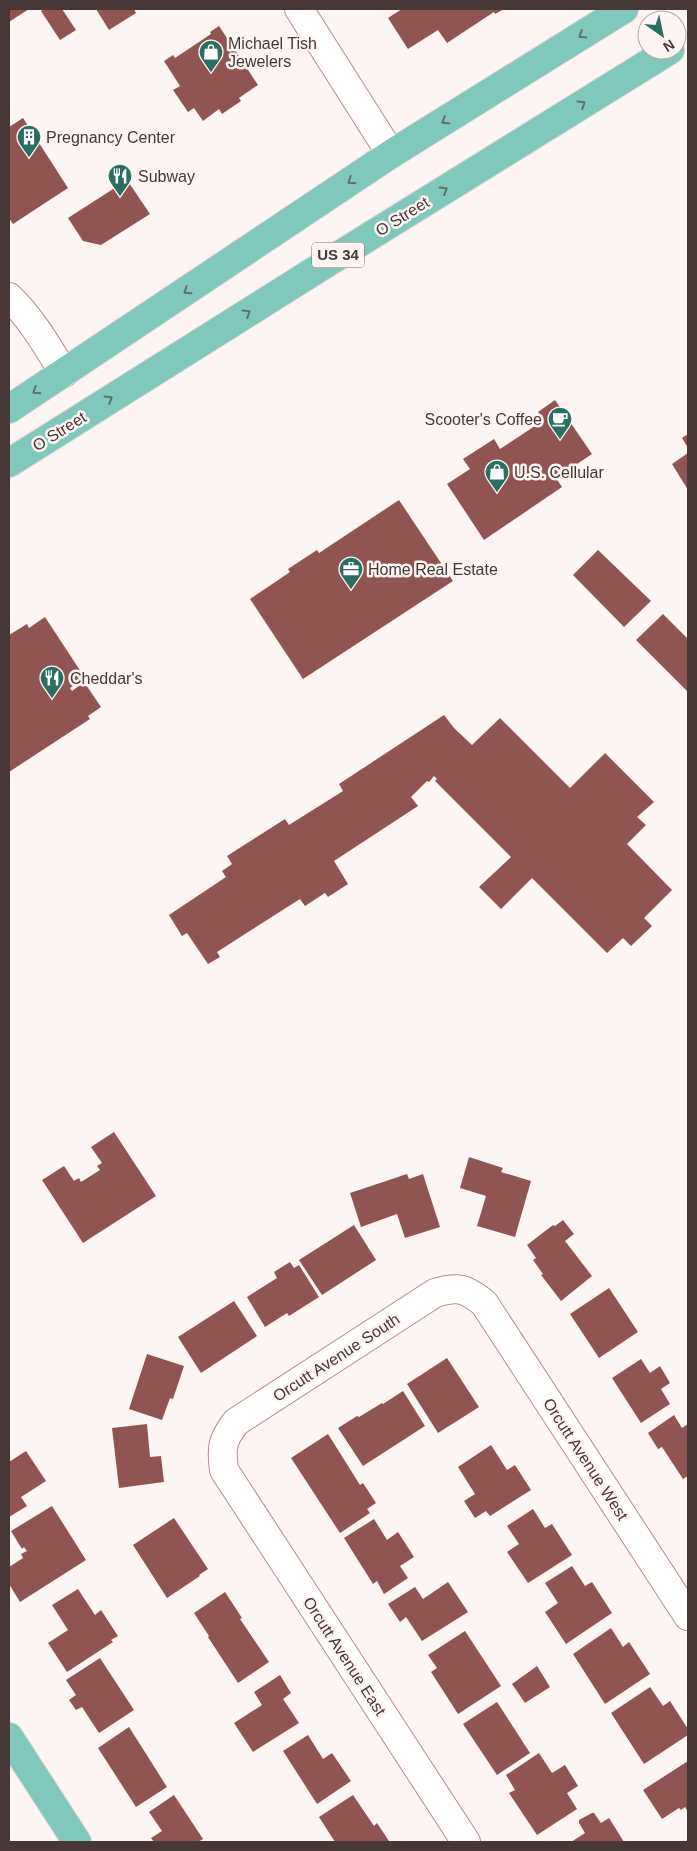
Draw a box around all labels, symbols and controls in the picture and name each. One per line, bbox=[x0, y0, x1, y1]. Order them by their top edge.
north arrow bbox=[637, 10, 687, 60]
one-way arrow bbox=[579, 28, 588, 38]
place label: Michael Tish Jewelers bbox=[228, 35, 317, 70]
text: N bbox=[660, 36, 678, 55]
shop icon: Michael Tish Jewelers bbox=[198, 39, 224, 73]
one-way arrow bbox=[577, 101, 586, 111]
one-way arrow bbox=[441, 114, 450, 124]
building icon: Pregnancy Center bbox=[16, 124, 42, 158]
place label: Pregnancy Center bbox=[46, 129, 176, 146]
restaurant icon: Subway bbox=[107, 163, 133, 197]
place label: Subway bbox=[138, 168, 195, 185]
one-way arrow bbox=[347, 175, 357, 184]
one-way arrow bbox=[438, 187, 447, 196]
street label: O Street bbox=[372, 193, 433, 239]
road number: US 34 bbox=[312, 242, 364, 268]
one-way arrow bbox=[183, 285, 193, 294]
one-way arrow bbox=[241, 310, 250, 319]
one-way arrow bbox=[33, 385, 42, 394]
one-way arrow bbox=[104, 396, 113, 406]
cafe icon: Scooter's Coffee bbox=[547, 406, 573, 440]
street label: O Street bbox=[29, 408, 90, 454]
place label: Scooter's Coffee bbox=[425, 411, 542, 428]
shop icon: U.S. Cellular bbox=[484, 459, 510, 493]
place label: U.S. Cellular bbox=[514, 464, 604, 481]
office icon: Home Real Estate bbox=[338, 556, 364, 590]
place label: Home Real Estate bbox=[368, 561, 498, 578]
restaurant icon: Cheddar's bbox=[39, 665, 65, 699]
place label: Cheddar's bbox=[70, 670, 142, 687]
street label: Orcutt Avenue South bbox=[270, 1310, 403, 1405]
street label: Orcutt Avenue West bbox=[540, 1395, 632, 1524]
street label: Orcutt Avenue East bbox=[300, 1594, 389, 1719]

